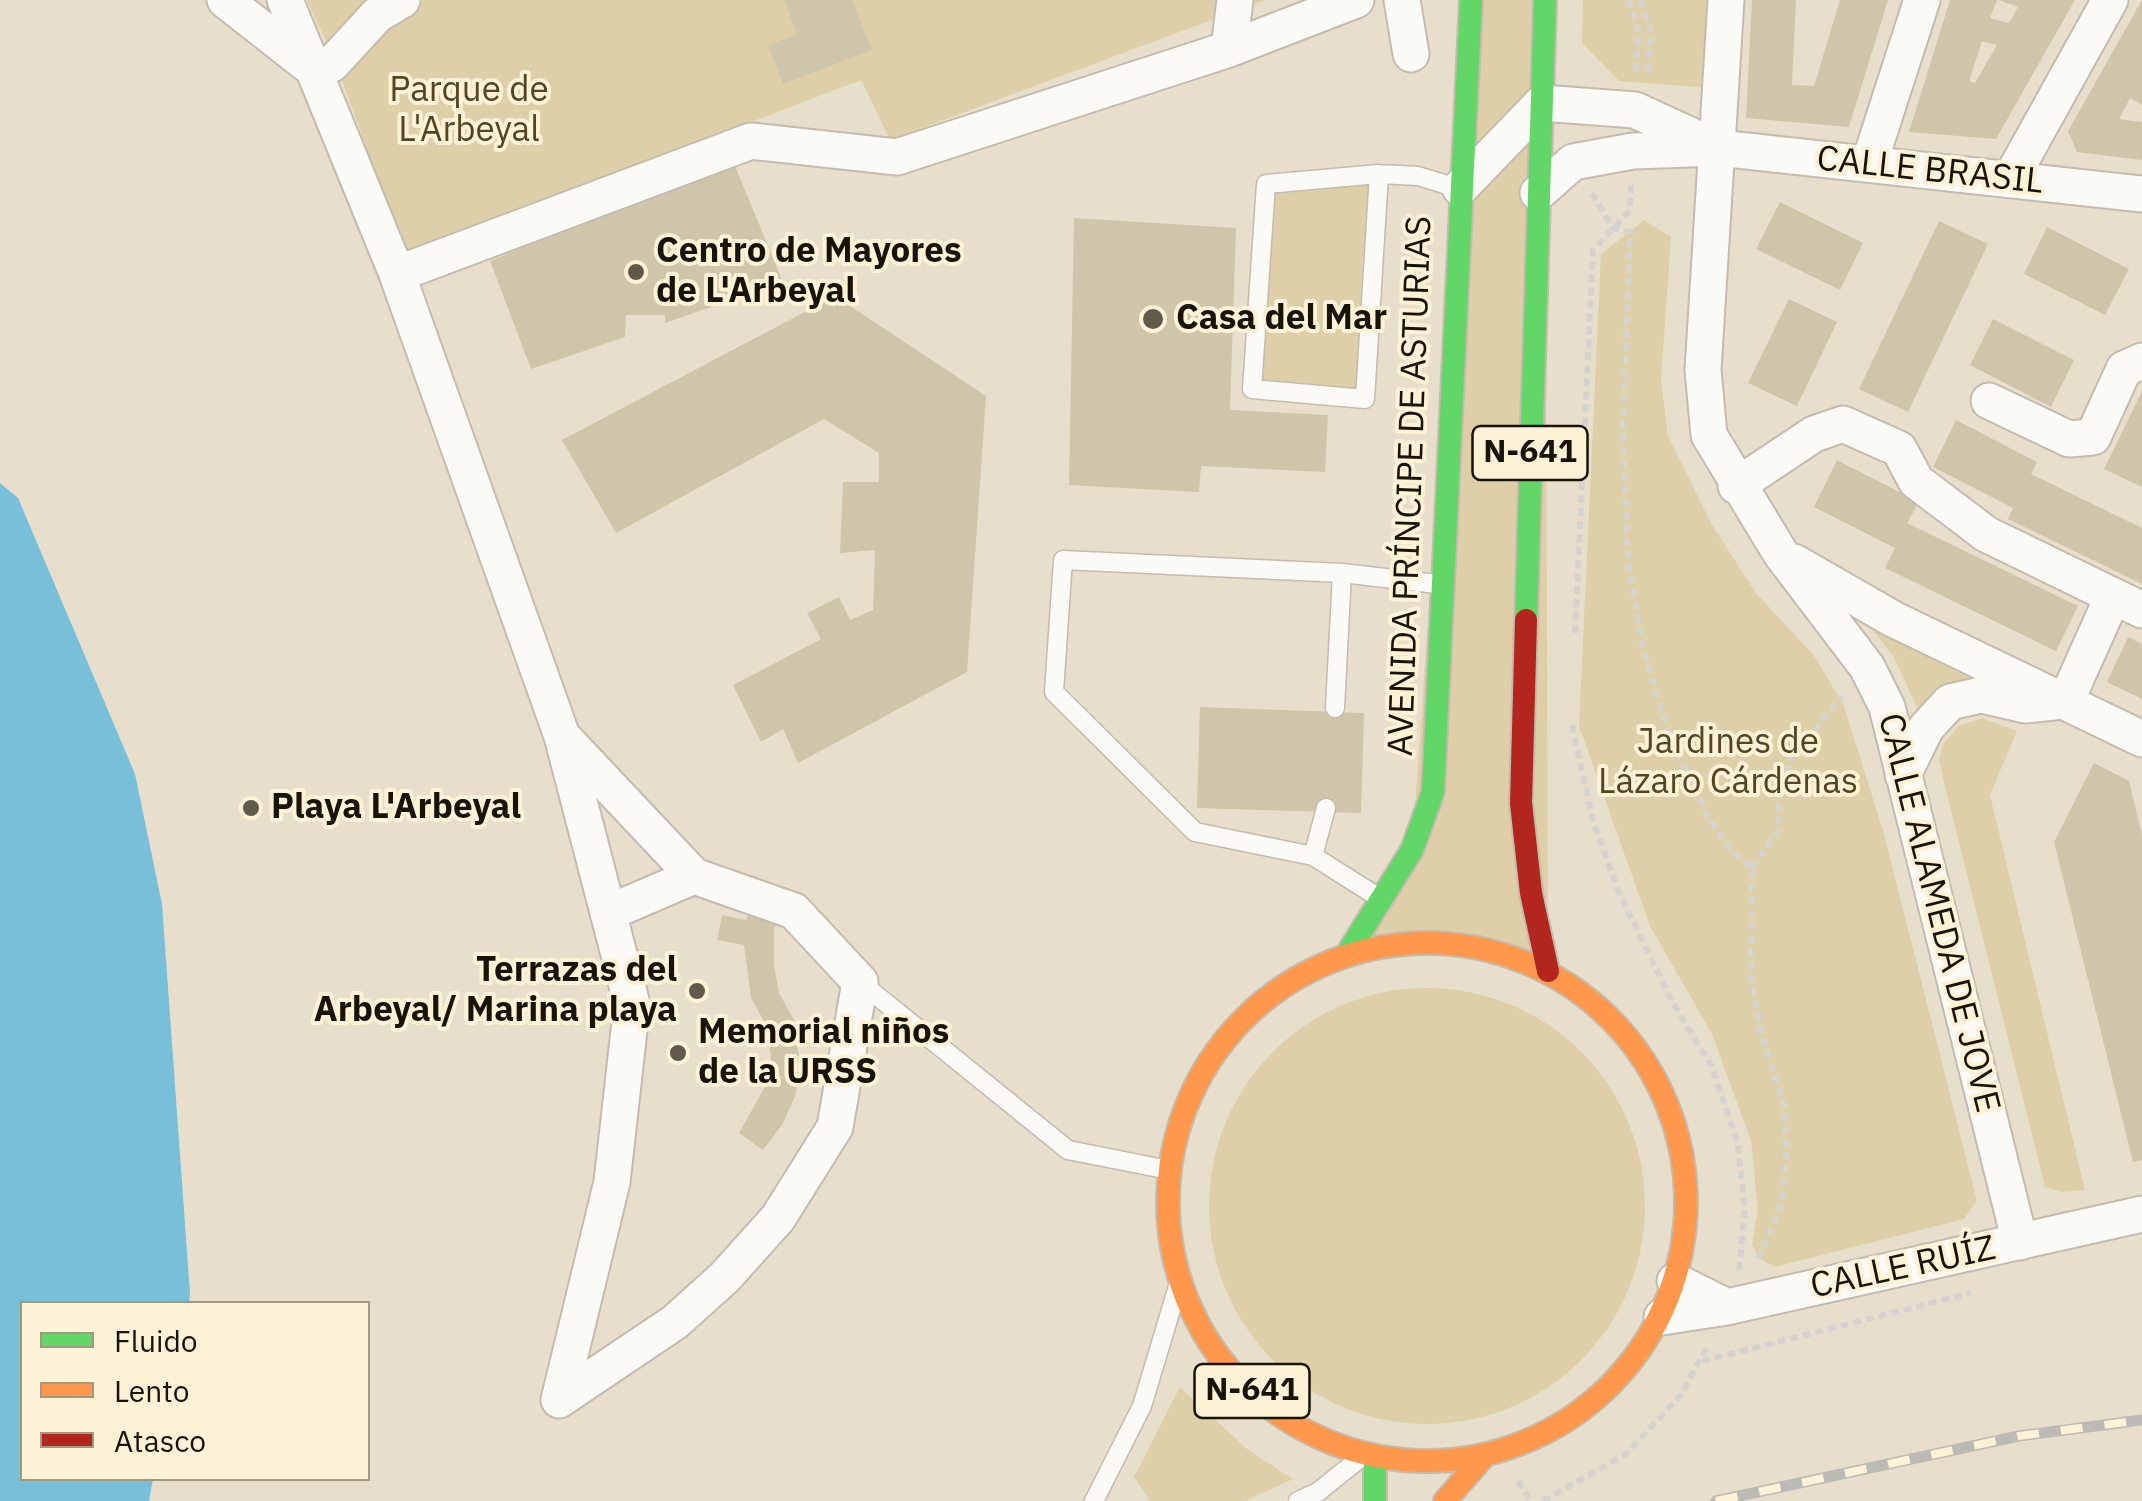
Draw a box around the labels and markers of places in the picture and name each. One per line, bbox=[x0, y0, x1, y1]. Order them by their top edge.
place label: Centro de Mayores de L'Arbeyal bbox=[656, 231, 962, 313]
marker: Centro de Mayores de L'Arbeyal bbox=[625, 261, 647, 283]
place label: Casa del Mar bbox=[1176, 298, 1387, 340]
marker: Casa del Mar bbox=[1140, 306, 1166, 332]
place label: Playa L'Arbeyal bbox=[271, 787, 521, 829]
marker: Playa L'Arbeyal bbox=[240, 797, 262, 819]
place label: Terrazas del Arbeyal/ Marina playa bbox=[314, 950, 677, 1032]
marker: Terrazas del Arbeyal/ Marina playa bbox=[686, 980, 708, 1002]
place label: Memorial niños de la URSS bbox=[698, 1012, 949, 1094]
marker: Memorial niños de la URSS bbox=[667, 1042, 689, 1064]

